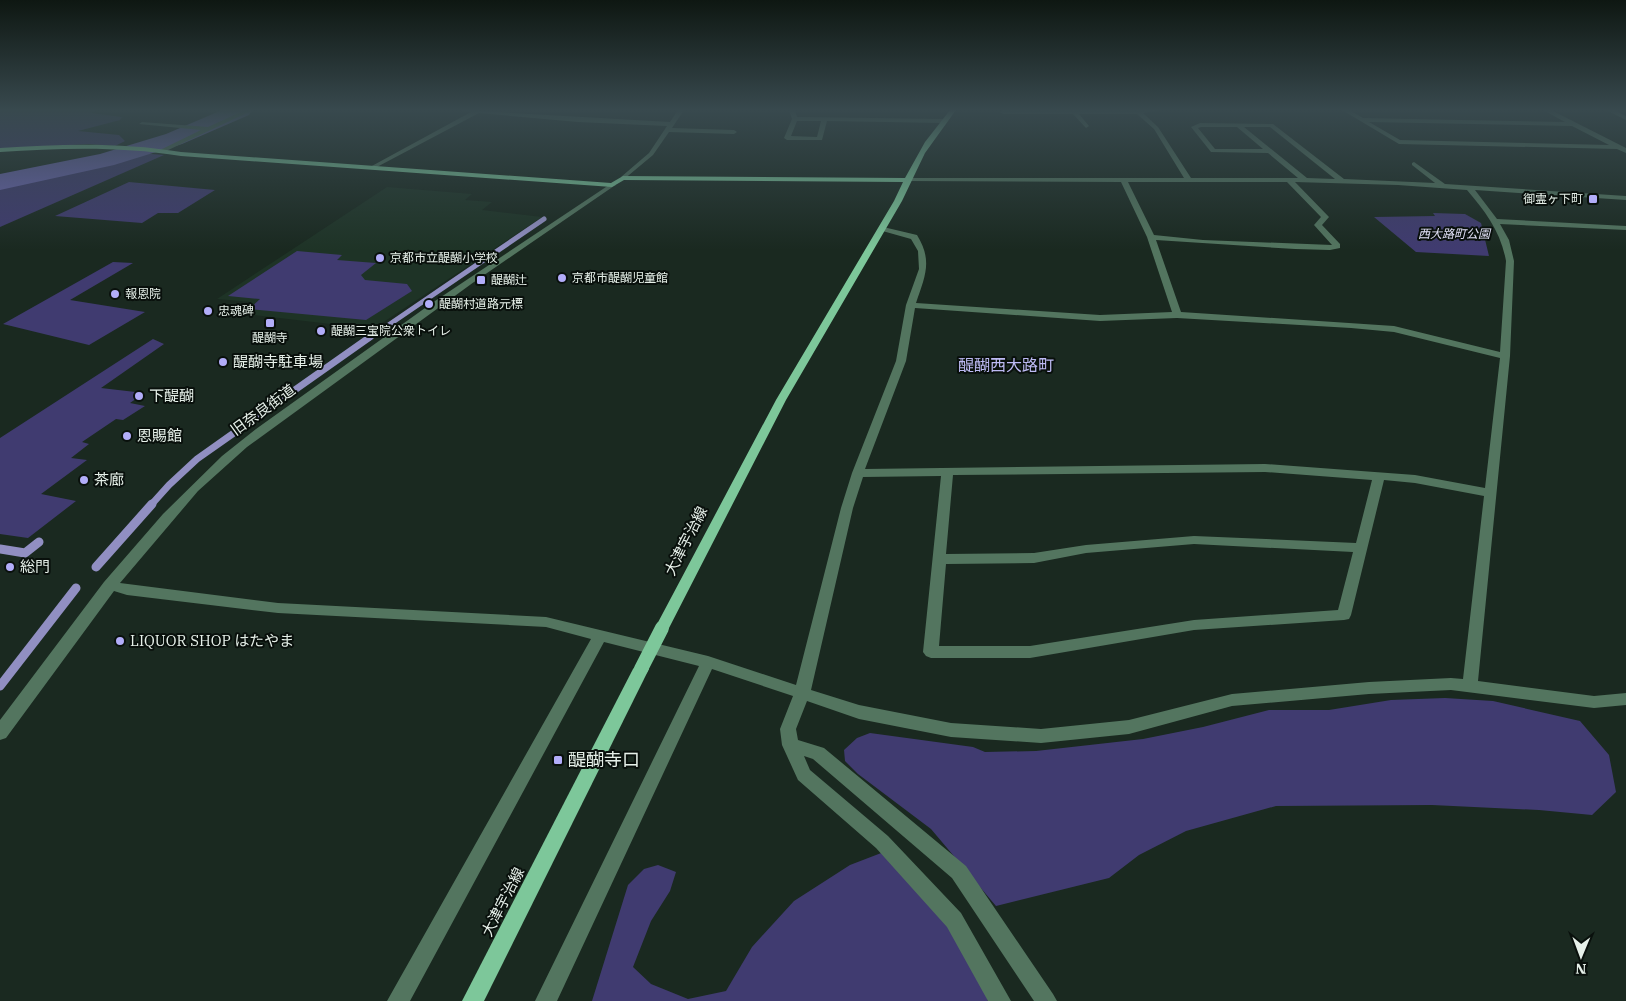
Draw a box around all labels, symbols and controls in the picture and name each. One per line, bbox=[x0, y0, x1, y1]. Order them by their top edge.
place label: 御霊ヶ下町 bbox=[1523, 191, 1583, 206]
marker: 御霊ヶ下町 bbox=[1587, 193, 1599, 205]
park label: 西大路町公園 bbox=[1418, 226, 1492, 241]
place label: 京都市立醍醐小学校 bbox=[390, 250, 498, 265]
marker: 京都市立醍醐小学校 bbox=[374, 252, 386, 264]
place label: 京都市醍醐児童館 bbox=[572, 270, 668, 285]
place label: 醍醐辻 bbox=[491, 272, 527, 287]
marker: 京都市醍醐児童館 bbox=[556, 272, 568, 284]
marker: 醍醐辻 bbox=[475, 274, 487, 286]
place label: 報恩院 bbox=[125, 286, 161, 301]
marker: 報恩院 bbox=[109, 288, 121, 300]
place label: 醍醐村道路元標 bbox=[439, 296, 523, 311]
marker: 醍醐村道路元標 bbox=[423, 298, 435, 310]
place label: 忠魂碑 bbox=[218, 303, 254, 318]
marker: 忠魂碑 bbox=[202, 305, 214, 317]
marker: 醍醐寺 bbox=[264, 317, 276, 329]
place label: 醍醐三宝院公衆トイレ bbox=[331, 323, 451, 338]
marker: 醍醐三宝院公衆トイレ bbox=[315, 325, 327, 337]
place label: 醍醐寺 bbox=[252, 330, 288, 345]
place label: 醍醐寺駐車場 bbox=[233, 352, 323, 371]
district label: 醍醐西大路町 bbox=[958, 355, 1054, 375]
marker: 醍醐寺駐車場 bbox=[217, 356, 229, 368]
street label: 旧奈良街道 bbox=[227, 380, 299, 439]
place label: 下醍醐 bbox=[149, 386, 194, 405]
marker: 下醍醐 bbox=[133, 390, 145, 402]
place label: 恩賜館 bbox=[137, 426, 182, 445]
marker: 恩賜館 bbox=[121, 430, 133, 442]
place label: 茶廊 bbox=[94, 470, 124, 489]
marker: 茶廊 bbox=[78, 474, 90, 486]
street label: 大津宇治線 bbox=[660, 503, 711, 579]
place label: 総門 bbox=[20, 557, 50, 576]
marker: 総門 bbox=[4, 561, 16, 573]
place label: LIQUOR SHOP はたやま bbox=[130, 631, 294, 650]
marker: LIQUOR SHOP はたやま bbox=[114, 635, 126, 647]
place label: 醍醐寺口 bbox=[568, 748, 640, 771]
marker: 醍醐寺口 bbox=[552, 754, 564, 766]
street label: 大津宇治線 bbox=[477, 864, 528, 940]
north arrow bbox=[1556, 931, 1606, 981]
text: N bbox=[1575, 960, 1586, 978]

